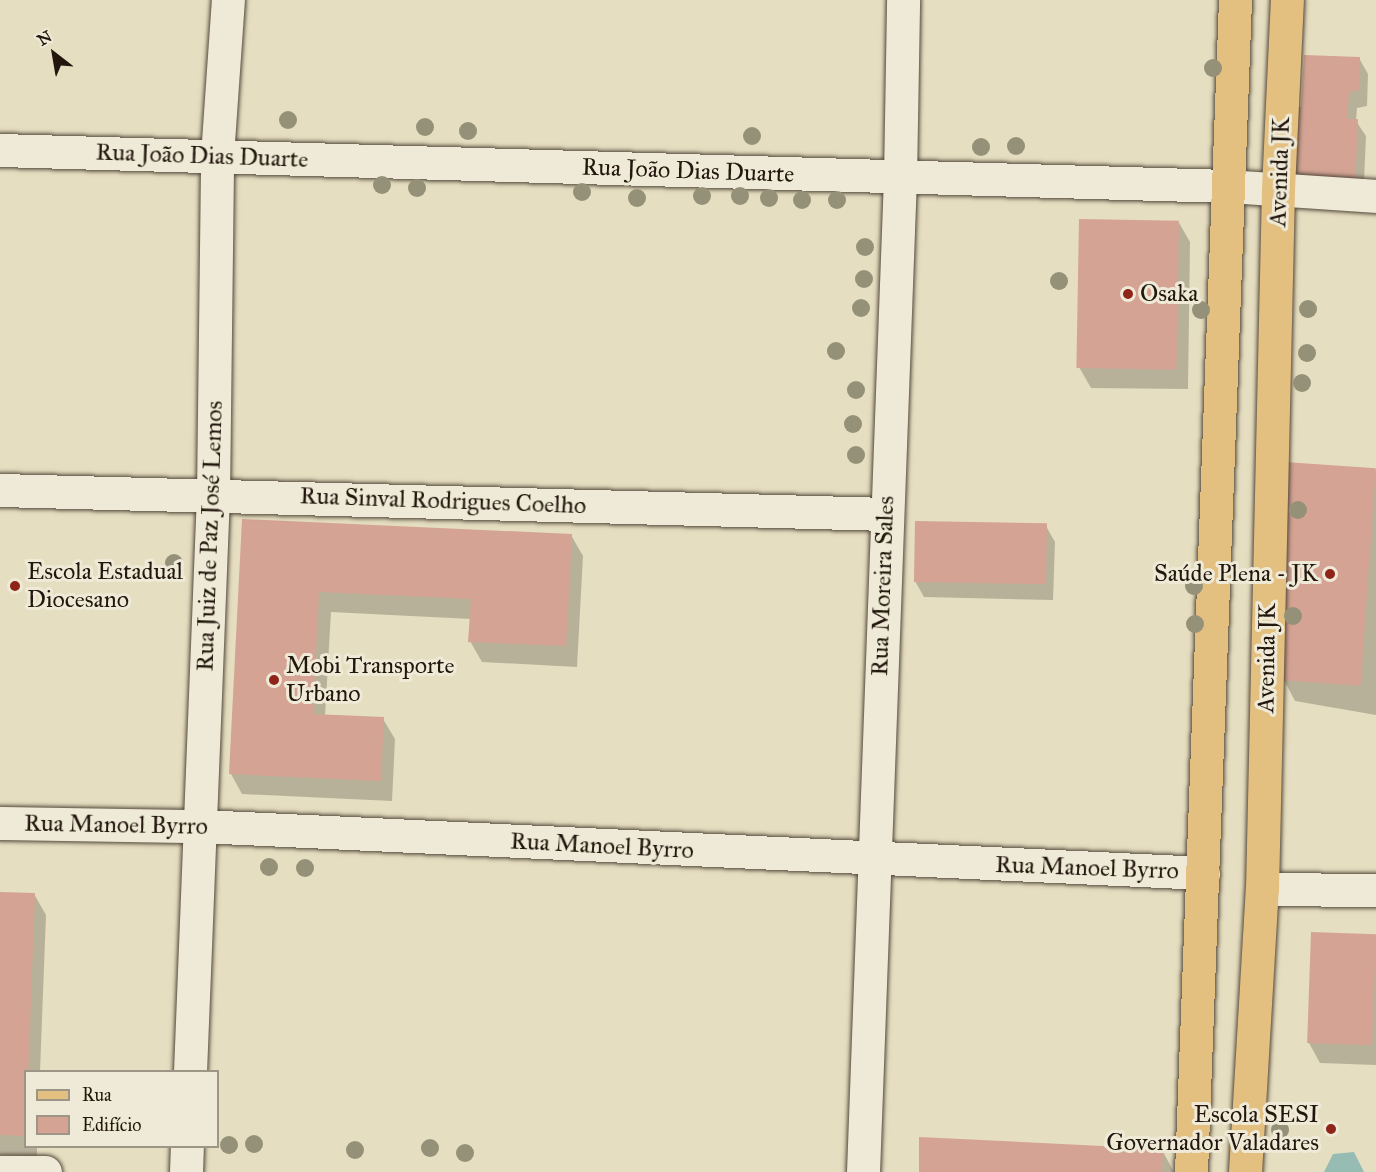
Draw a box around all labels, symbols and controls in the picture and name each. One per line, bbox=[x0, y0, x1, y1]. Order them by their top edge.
north arrow bbox=[24, 24, 84, 84]
text: N bbox=[34, 27, 55, 50]
street label: Avenida JK bbox=[1264, 117, 1296, 227]
street label: Rua João Dias Duarte bbox=[95, 138, 309, 174]
street label: Rua João Dias Duarte bbox=[581, 153, 795, 189]
place label: Osaka bbox=[1140, 280, 1198, 308]
marker: Osaka bbox=[1121, 287, 1135, 301]
street label: Rua Juiz de Paz José Lemos bbox=[191, 400, 229, 672]
street label: Rua Sinval Rodrigues Coelho bbox=[299, 482, 587, 520]
street label: Rua Moreira Sales bbox=[865, 495, 901, 677]
place label: Escola Estadual Diocesano bbox=[27, 558, 183, 614]
place label: Saúde Plena - JK bbox=[1154, 560, 1318, 588]
marker: Saúde Plena - JK bbox=[1323, 567, 1337, 581]
marker: Escola Estadual Diocesano bbox=[8, 579, 22, 593]
street label: Avenida JK bbox=[1252, 603, 1282, 713]
place label: Mobi Transporte Urbano bbox=[286, 652, 455, 708]
marker: Mobi Transporte Urbano bbox=[267, 673, 281, 687]
street label: Rua Manoel Byrro bbox=[24, 809, 208, 841]
street label: Rua Manoel Byrro bbox=[510, 827, 694, 865]
street label: Rua Manoel Byrro bbox=[995, 850, 1179, 886]
legend bbox=[24, 1070, 219, 1148]
text: Rua bbox=[82, 1084, 112, 1106]
place label: Escola SESI Governador Valadares bbox=[1106, 1101, 1319, 1157]
text: Edifício bbox=[82, 1114, 141, 1136]
marker: Escola SESI Governador Valadares bbox=[1324, 1122, 1338, 1136]

